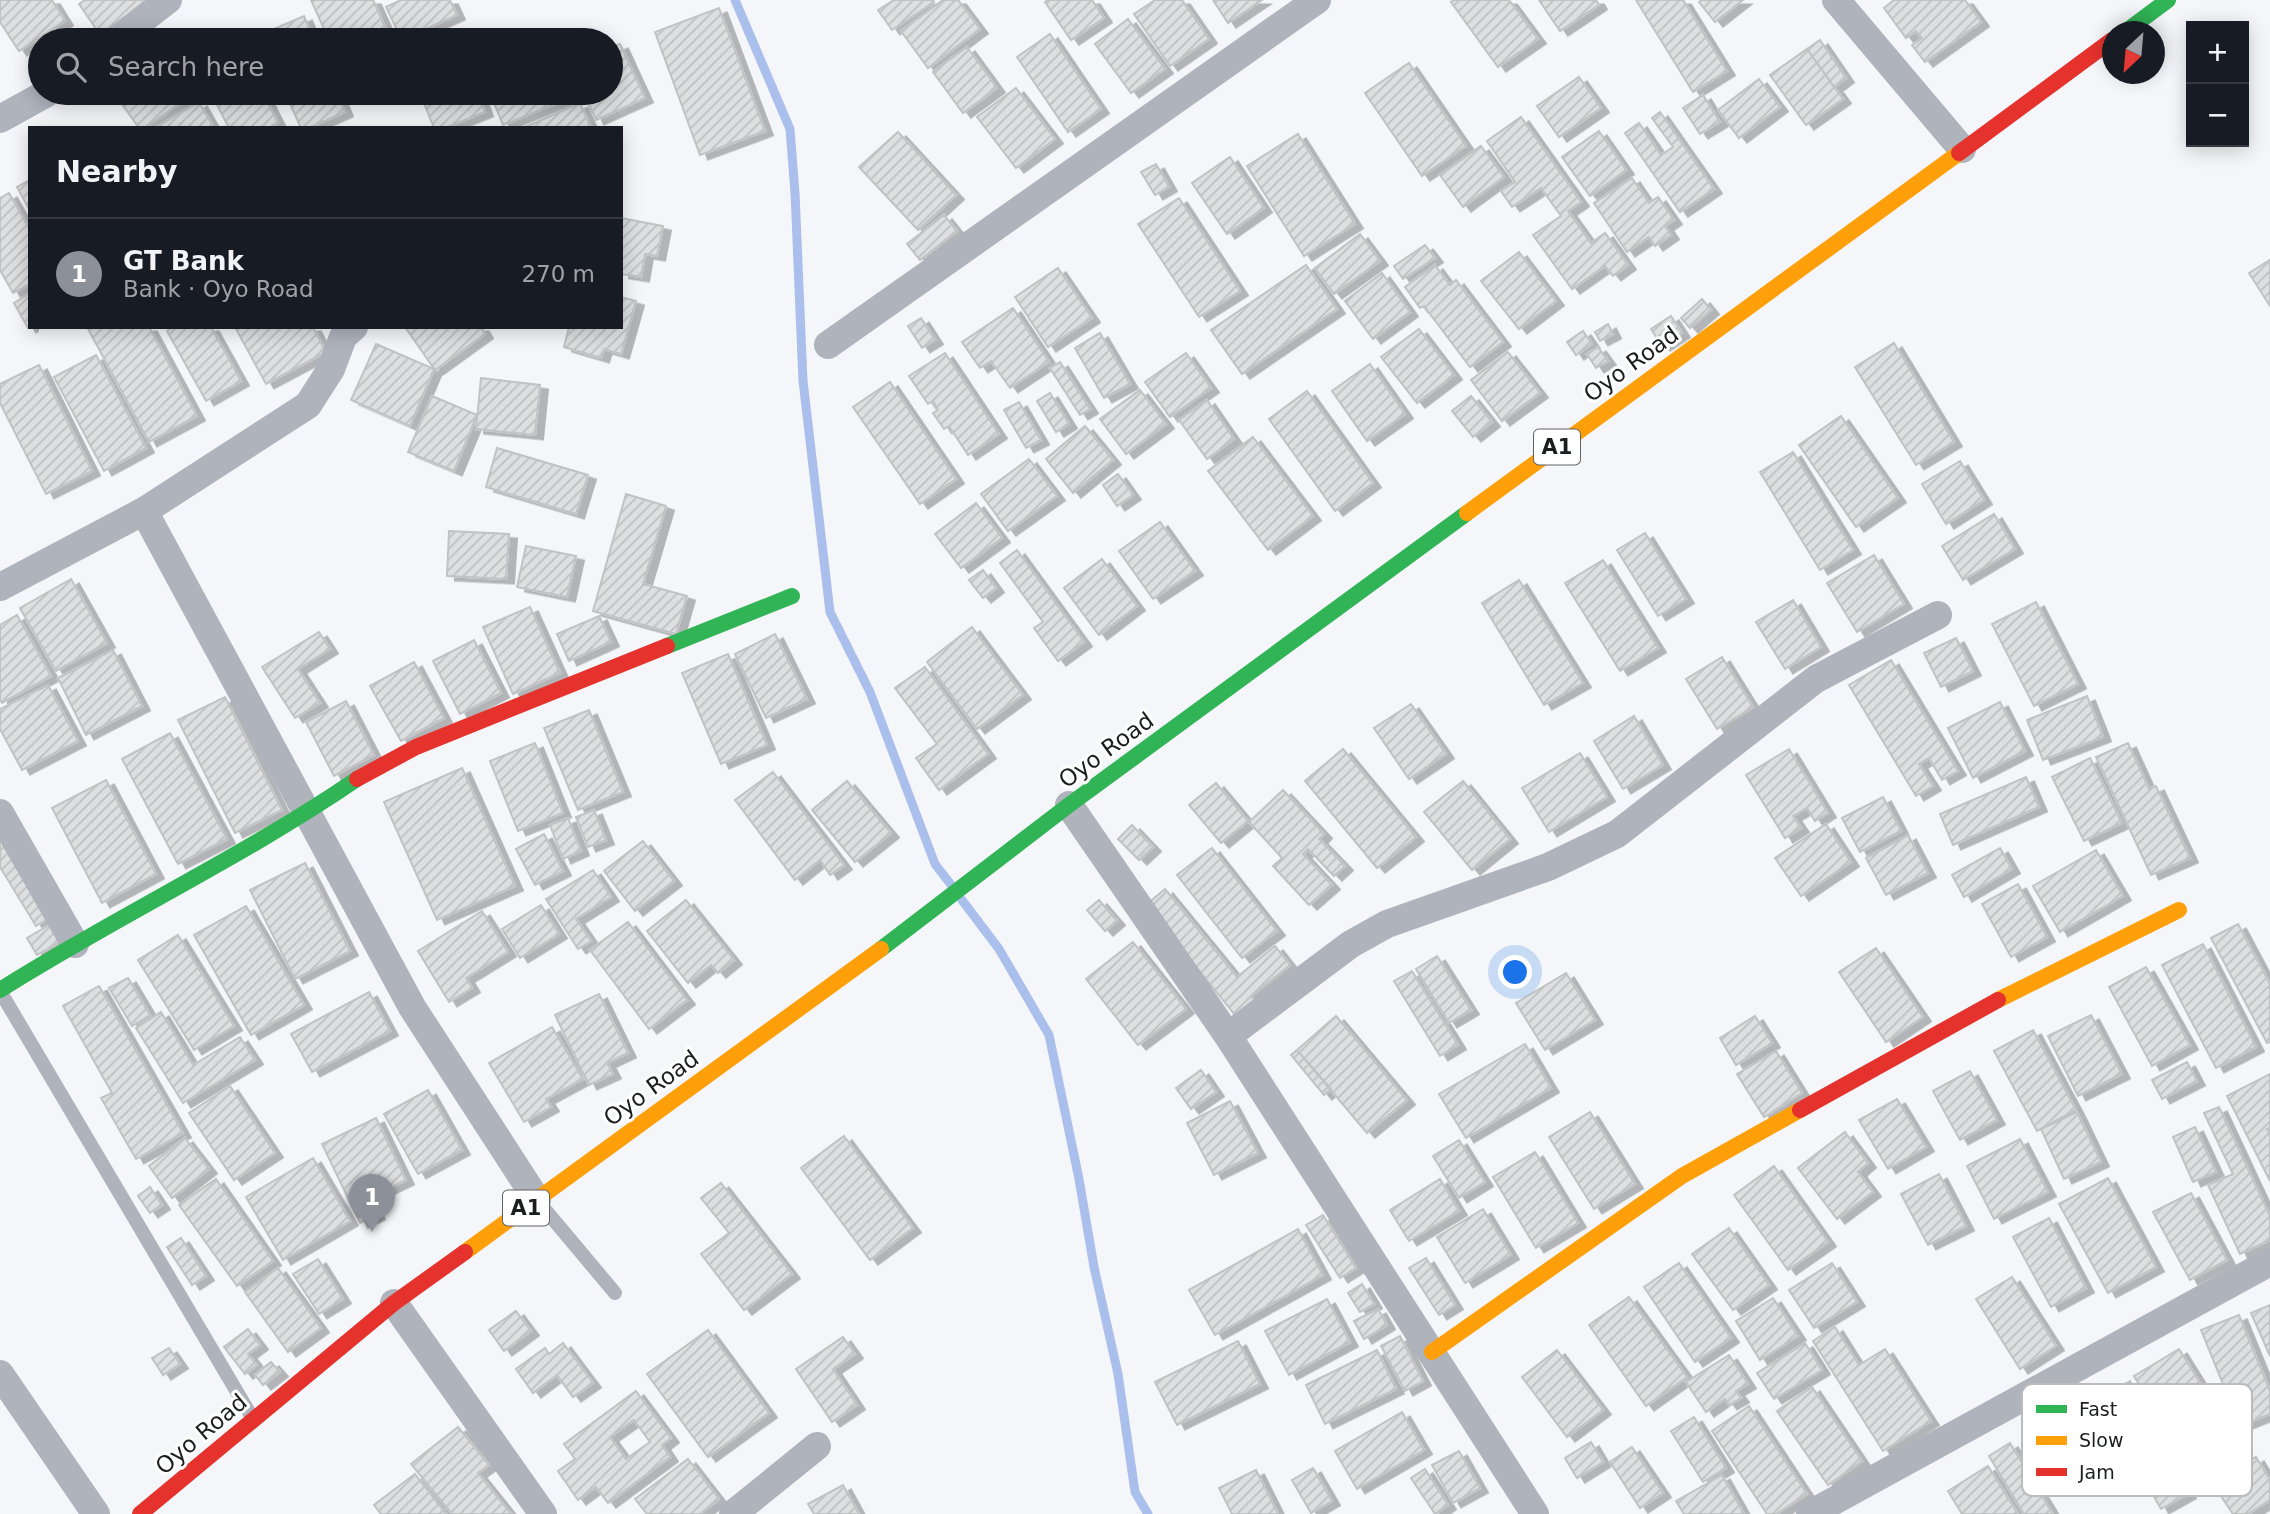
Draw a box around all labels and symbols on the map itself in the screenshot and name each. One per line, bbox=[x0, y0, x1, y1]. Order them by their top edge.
north arrow bbox=[2102, 21, 2165, 84]
street label: Oyo Road bbox=[1579, 321, 1683, 407]
road number: A1 bbox=[1534, 430, 1580, 464]
street label: Oyo Road bbox=[1054, 707, 1158, 793]
your location bbox=[1498, 955, 1532, 989]
street label: Oyo Road bbox=[599, 1045, 703, 1131]
pin: 1 bbox=[349, 1174, 395, 1232]
road number: A1 bbox=[503, 1190, 549, 1226]
legend bbox=[2022, 1384, 2252, 1496]
street label: Oyo Road bbox=[150, 1388, 252, 1480]
text: Fast bbox=[2079, 1398, 2117, 1420]
text: Slow bbox=[2079, 1429, 2124, 1451]
text: Jam bbox=[2078, 1461, 2115, 1483]

